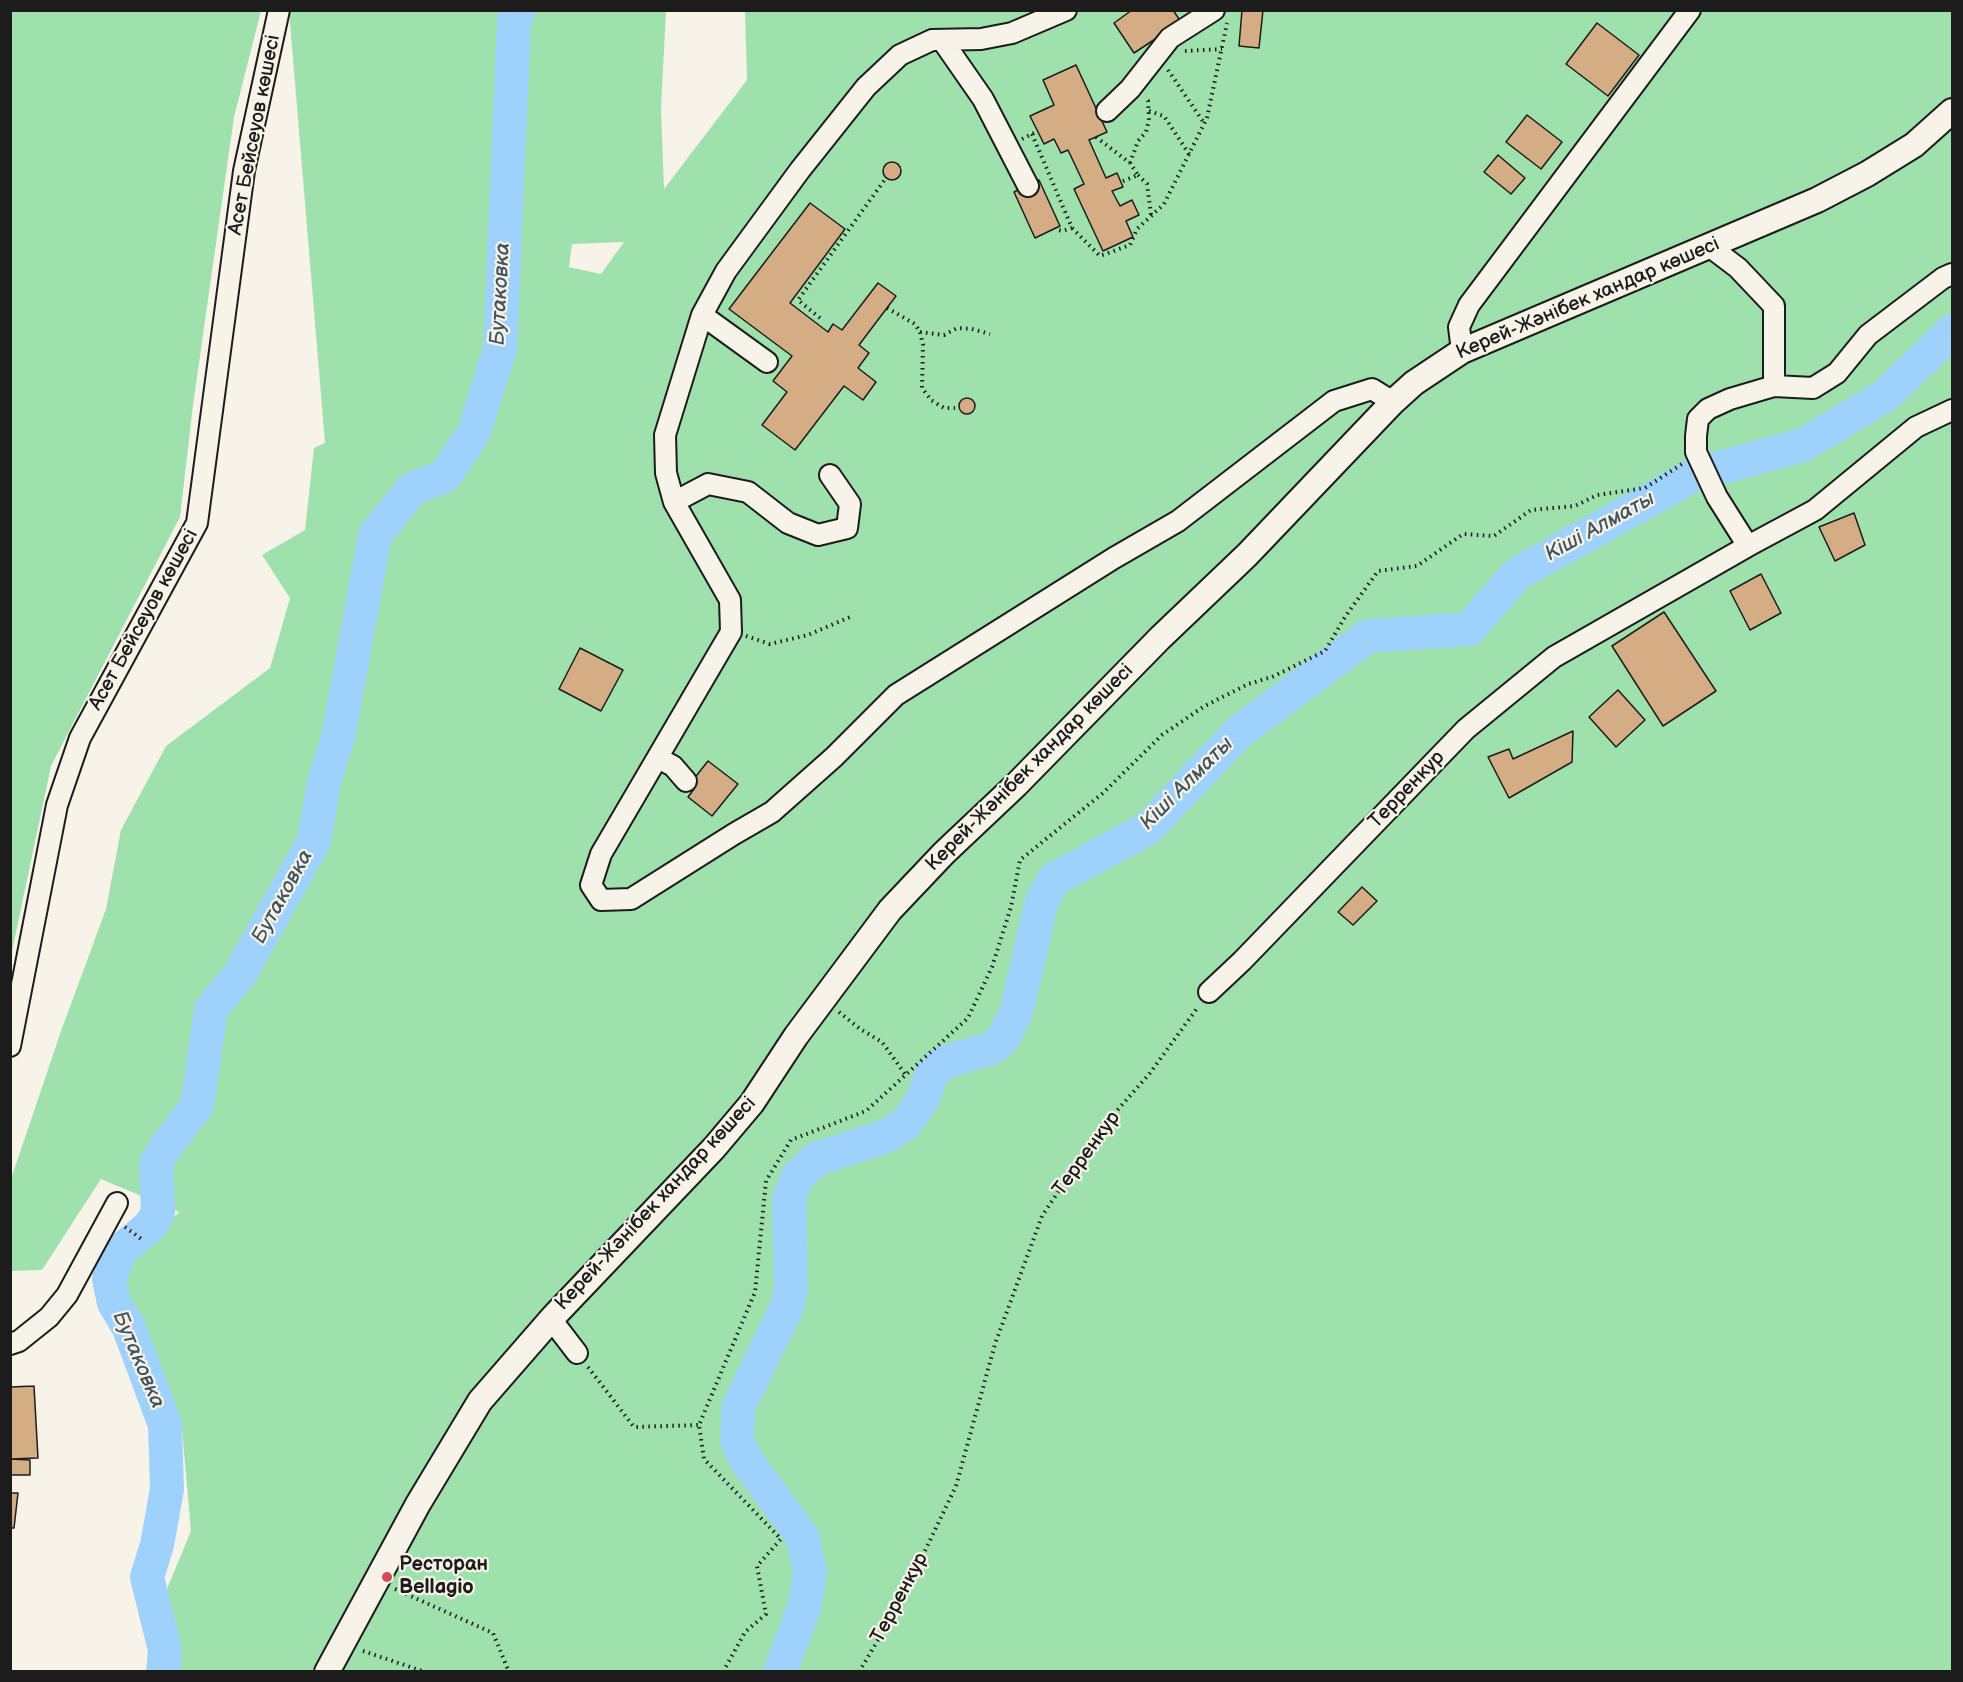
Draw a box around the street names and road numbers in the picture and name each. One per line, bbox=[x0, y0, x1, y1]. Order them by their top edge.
street label: Асет Бейсеуов көшесі bbox=[224, 33, 286, 237]
street label: Керей-Жәнібек хандар көшесі bbox=[1453, 233, 1723, 365]
street label: Асет Бейсеуов көшесі bbox=[84, 525, 204, 715]
street label: Керей-Жәнібек хандар көшесі bbox=[921, 659, 1139, 877]
street label: Терренкур bbox=[1364, 746, 1450, 834]
street label: Керей-Жәнібек хандар көшесі bbox=[551, 1092, 761, 1316]
street label: Терренкур bbox=[1048, 1107, 1126, 1201]
street label: Терренкур bbox=[866, 1549, 934, 1647]

